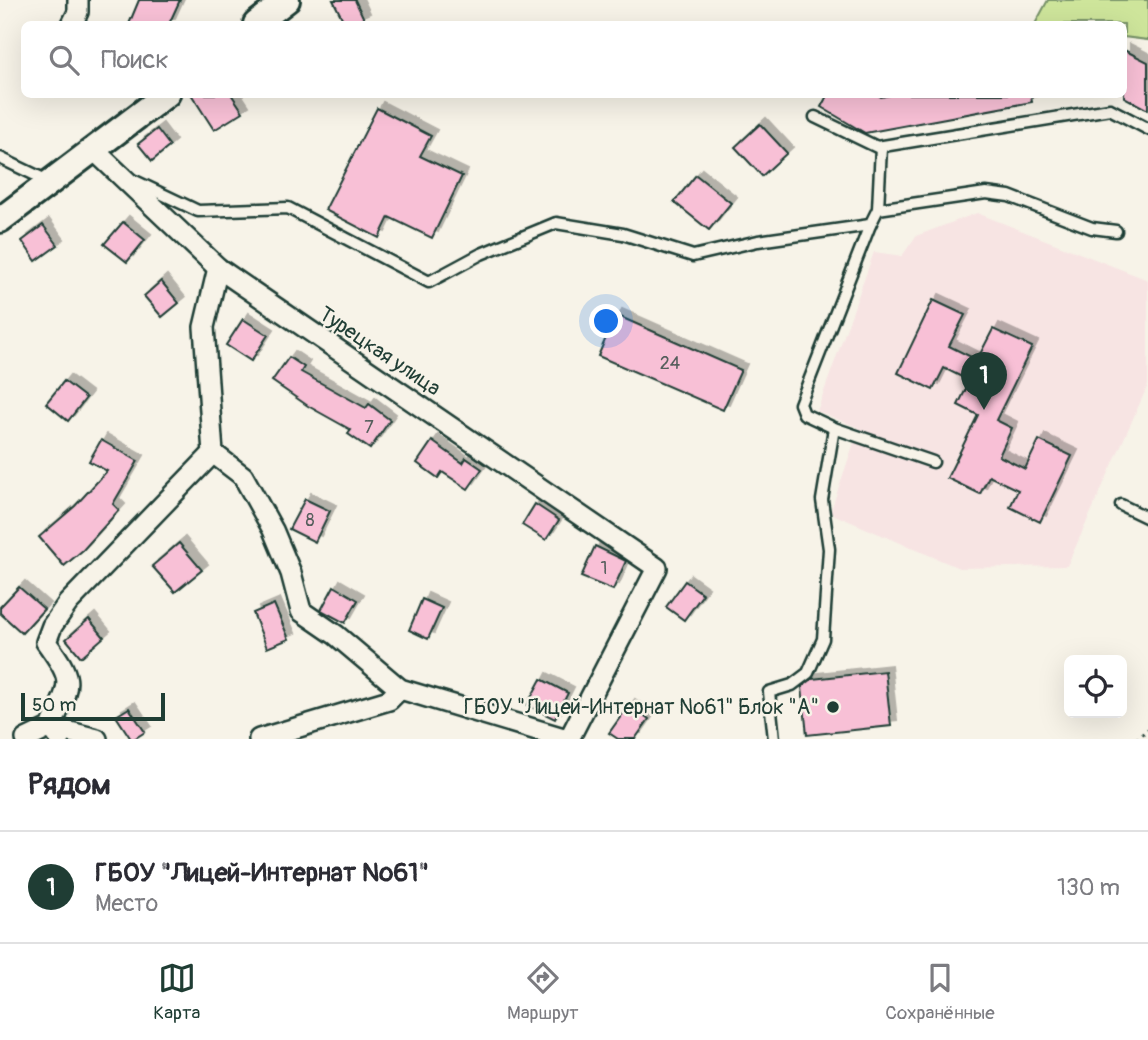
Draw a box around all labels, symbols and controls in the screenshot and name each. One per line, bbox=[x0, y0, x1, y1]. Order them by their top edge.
search box bbox=[21, 21, 1127, 98]
icon: search bbox=[45, 41, 83, 79]
text: Поиск bbox=[101, 44, 169, 76]
street label: Турецкая улица bbox=[314, 301, 446, 402]
your location bbox=[589, 304, 623, 338]
house number: 24 bbox=[660, 352, 681, 375]
pin: 1 bbox=[961, 352, 1007, 410]
house number: 7 bbox=[364, 416, 374, 439]
house number: 8 bbox=[305, 509, 315, 532]
house number: 1 bbox=[600, 557, 608, 580]
map controls bbox=[1064, 655, 1127, 718]
button: locate bbox=[1064, 655, 1127, 718]
scale bar bbox=[21, 690, 164, 722]
text: 50 m bbox=[32, 693, 76, 717]
place label: ГБОУ "Лицей-Интернат №61" Блок "А" bbox=[464, 694, 819, 721]
marker: ГБОУ "Лицей-Интернат №61" Блок "А" bbox=[825, 699, 841, 715]
text: Рядом bbox=[28, 766, 111, 803]
text: ГБОУ "Лицей-Интернат №61" bbox=[95, 857, 429, 889]
text: 1 bbox=[47, 873, 56, 902]
text: 130 m bbox=[1057, 873, 1120, 902]
text: Место bbox=[95, 889, 158, 918]
tab: Карта bbox=[153, 959, 200, 1025]
tab: Маршрут bbox=[507, 959, 579, 1025]
tab: Сохранённые bbox=[885, 959, 995, 1025]

